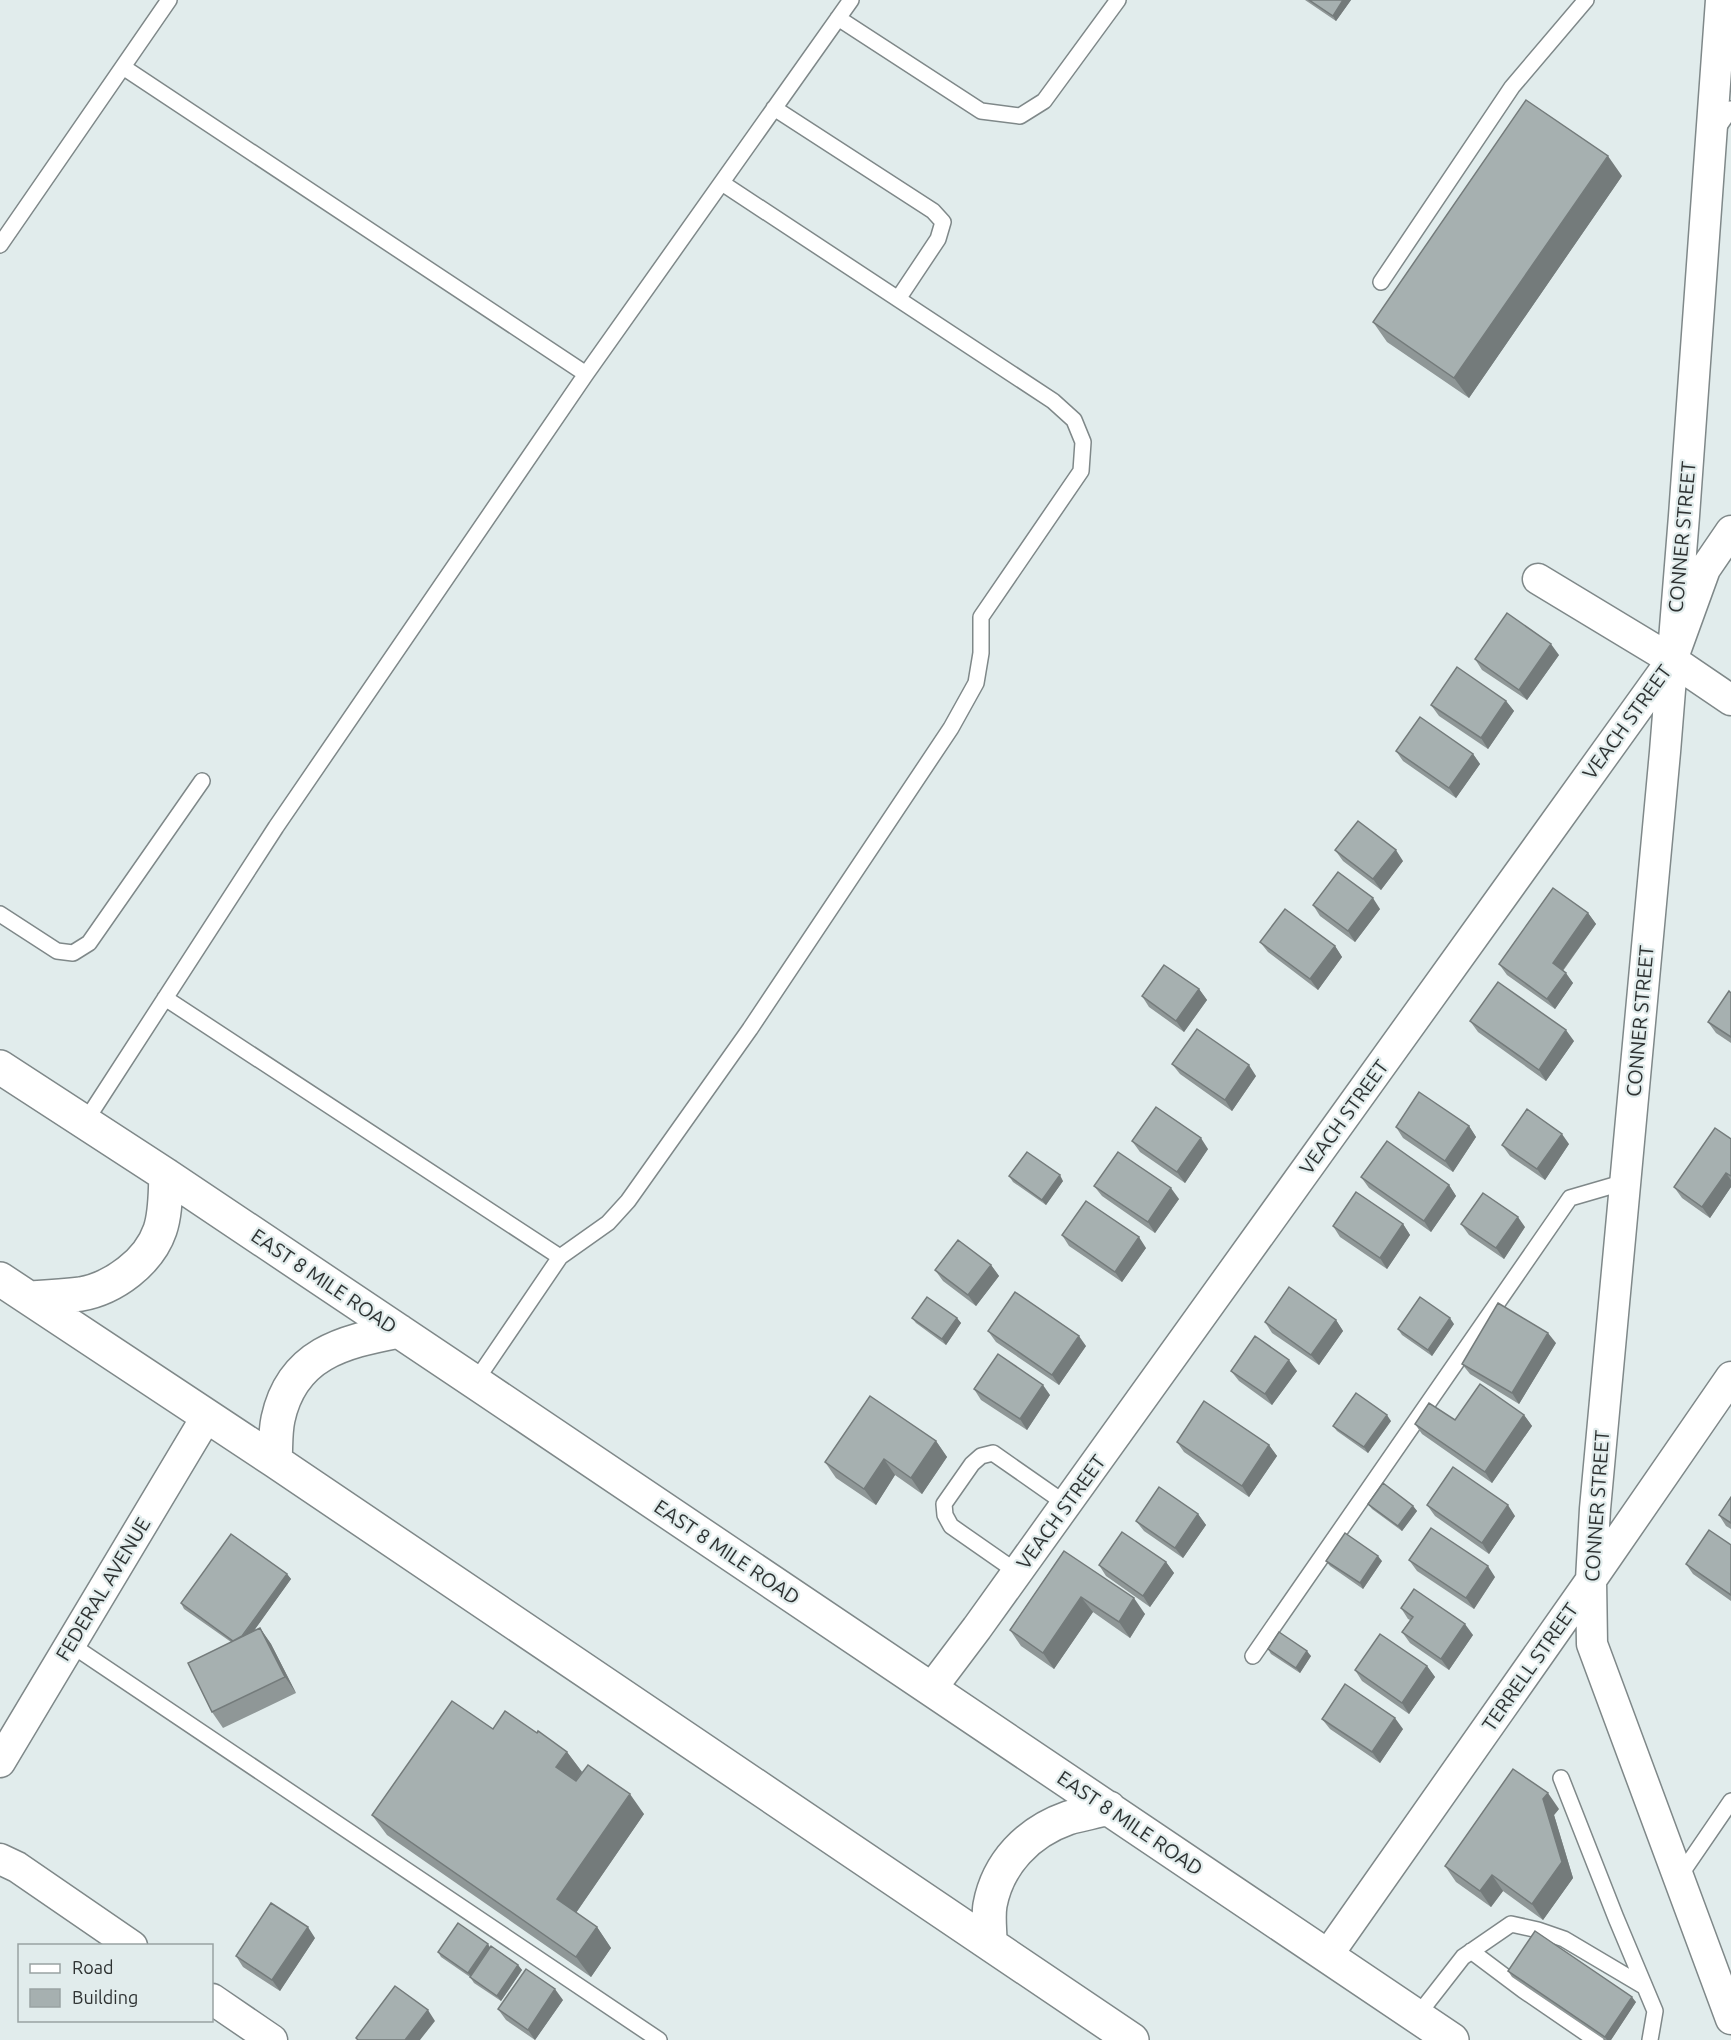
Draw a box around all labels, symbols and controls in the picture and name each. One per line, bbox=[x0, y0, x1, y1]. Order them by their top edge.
street label: CONNER STREET bbox=[1663, 460, 1700, 614]
street label: VEACH STREET bbox=[1577, 660, 1676, 783]
street label: CONNER STREET bbox=[1621, 944, 1658, 1098]
street label: VEACH STREET bbox=[1294, 1055, 1393, 1178]
street label: EAST 8 MILE ROAD bbox=[247, 1223, 401, 1338]
street label: CONNER STREET bbox=[1580, 1429, 1613, 1583]
street label: VEACH STREET bbox=[1011, 1450, 1110, 1573]
street label: EAST 8 MILE ROAD bbox=[650, 1494, 804, 1609]
street label: FEDERAL AVENUE bbox=[51, 1513, 154, 1664]
street label: TERRELL STREET bbox=[1477, 1598, 1582, 1735]
street label: EAST 8 MILE ROAD bbox=[1053, 1765, 1207, 1880]
legend bbox=[18, 1944, 213, 2022]
text: Road bbox=[72, 1957, 114, 1977]
text: Building bbox=[72, 1987, 138, 2007]

